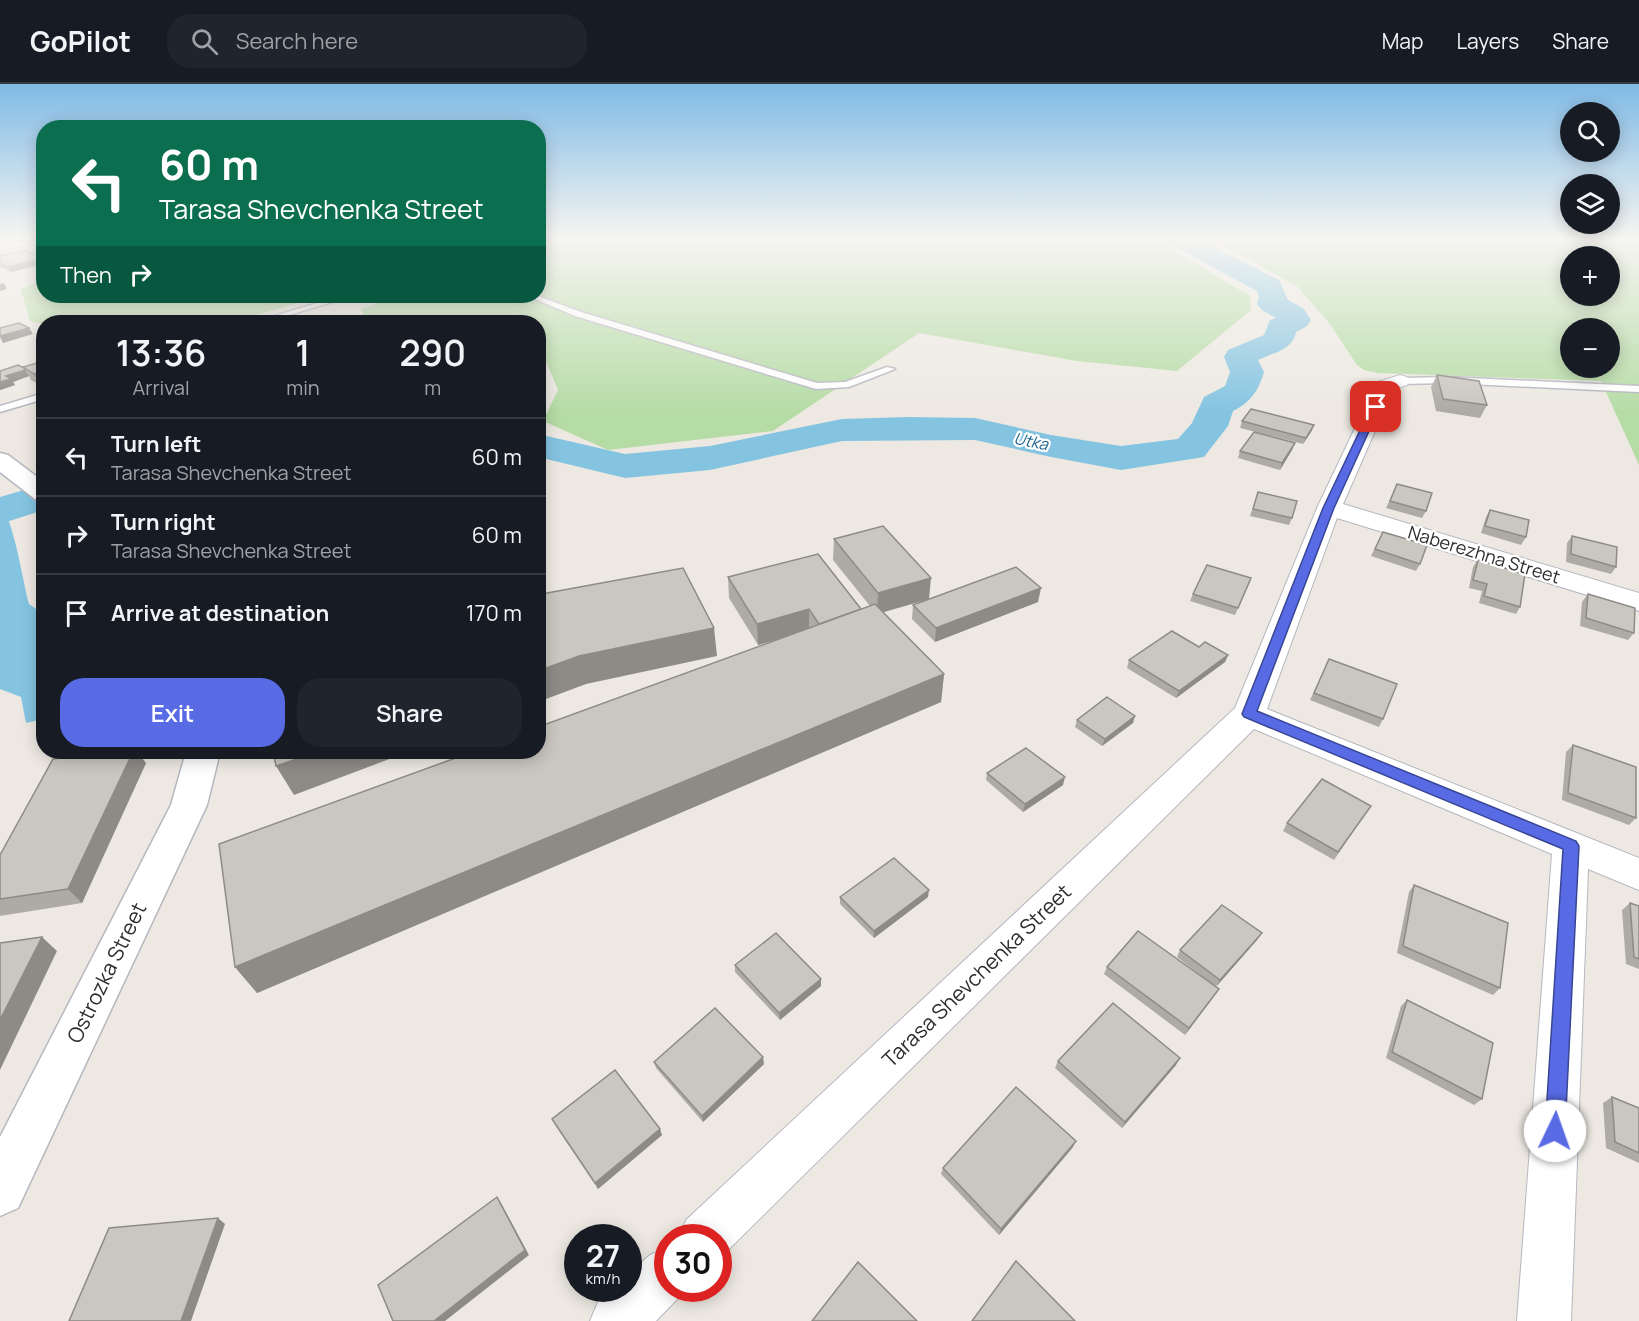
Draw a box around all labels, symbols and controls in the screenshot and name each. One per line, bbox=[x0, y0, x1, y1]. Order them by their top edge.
search box bbox=[167, 14, 587, 68]
text: GoPilot bbox=[30, 22, 131, 60]
icon: search bbox=[188, 25, 221, 58]
text: Search here bbox=[236, 26, 358, 56]
text: Map bbox=[1382, 27, 1423, 55]
text: Layers bbox=[1456, 27, 1519, 55]
text: Share bbox=[1552, 27, 1609, 55]
map controls bbox=[1560, 102, 1620, 378]
button: search bbox=[1560, 102, 1620, 162]
text: 60 m bbox=[159, 135, 259, 193]
icon: left bbox=[60, 144, 138, 222]
button: layers bbox=[1560, 174, 1620, 234]
text: Tarasa Shevchenka Street bbox=[159, 190, 484, 227]
button: + bbox=[1560, 246, 1620, 306]
icon: right bbox=[124, 258, 157, 291]
text: Then bbox=[60, 260, 112, 290]
button: − bbox=[1560, 318, 1620, 378]
text: 13:36 bbox=[116, 328, 206, 377]
text: 1 bbox=[295, 328, 311, 377]
text: 290 bbox=[400, 328, 466, 377]
text: Arrival bbox=[133, 374, 190, 401]
text: min bbox=[286, 374, 320, 401]
text: m bbox=[424, 374, 441, 401]
pin bbox=[1350, 381, 1401, 432]
icon: arrive bbox=[1359, 390, 1392, 423]
water label: Utka bbox=[1012, 427, 1051, 455]
text: Turn left bbox=[111, 429, 201, 459]
icon: left bbox=[60, 441, 93, 474]
text: 60 m bbox=[472, 442, 522, 472]
text: Tarasa Shevchenka Street bbox=[111, 459, 351, 486]
text: Turn right bbox=[111, 507, 216, 537]
icon: right bbox=[60, 519, 93, 552]
text: 60 m bbox=[472, 520, 522, 550]
street label: Naberezhna Street bbox=[1405, 520, 1563, 589]
text: Tarasa Shevchenka Street bbox=[111, 537, 351, 564]
icon: arrive bbox=[60, 597, 93, 630]
text: Arrive at destination bbox=[111, 598, 329, 628]
text: 170 m bbox=[466, 598, 522, 628]
button: Exit bbox=[60, 678, 285, 747]
button: Share bbox=[297, 678, 522, 747]
street label: Tarasa Shevchenka Street bbox=[876, 878, 1077, 1073]
street label: Ostrozka Street bbox=[60, 898, 152, 1047]
position arrow bbox=[1523, 1099, 1587, 1163]
speed limit sign: 30 bbox=[654, 1224, 732, 1302]
text: 27 bbox=[586, 1235, 620, 1276]
text: km/h bbox=[586, 1268, 620, 1289]

